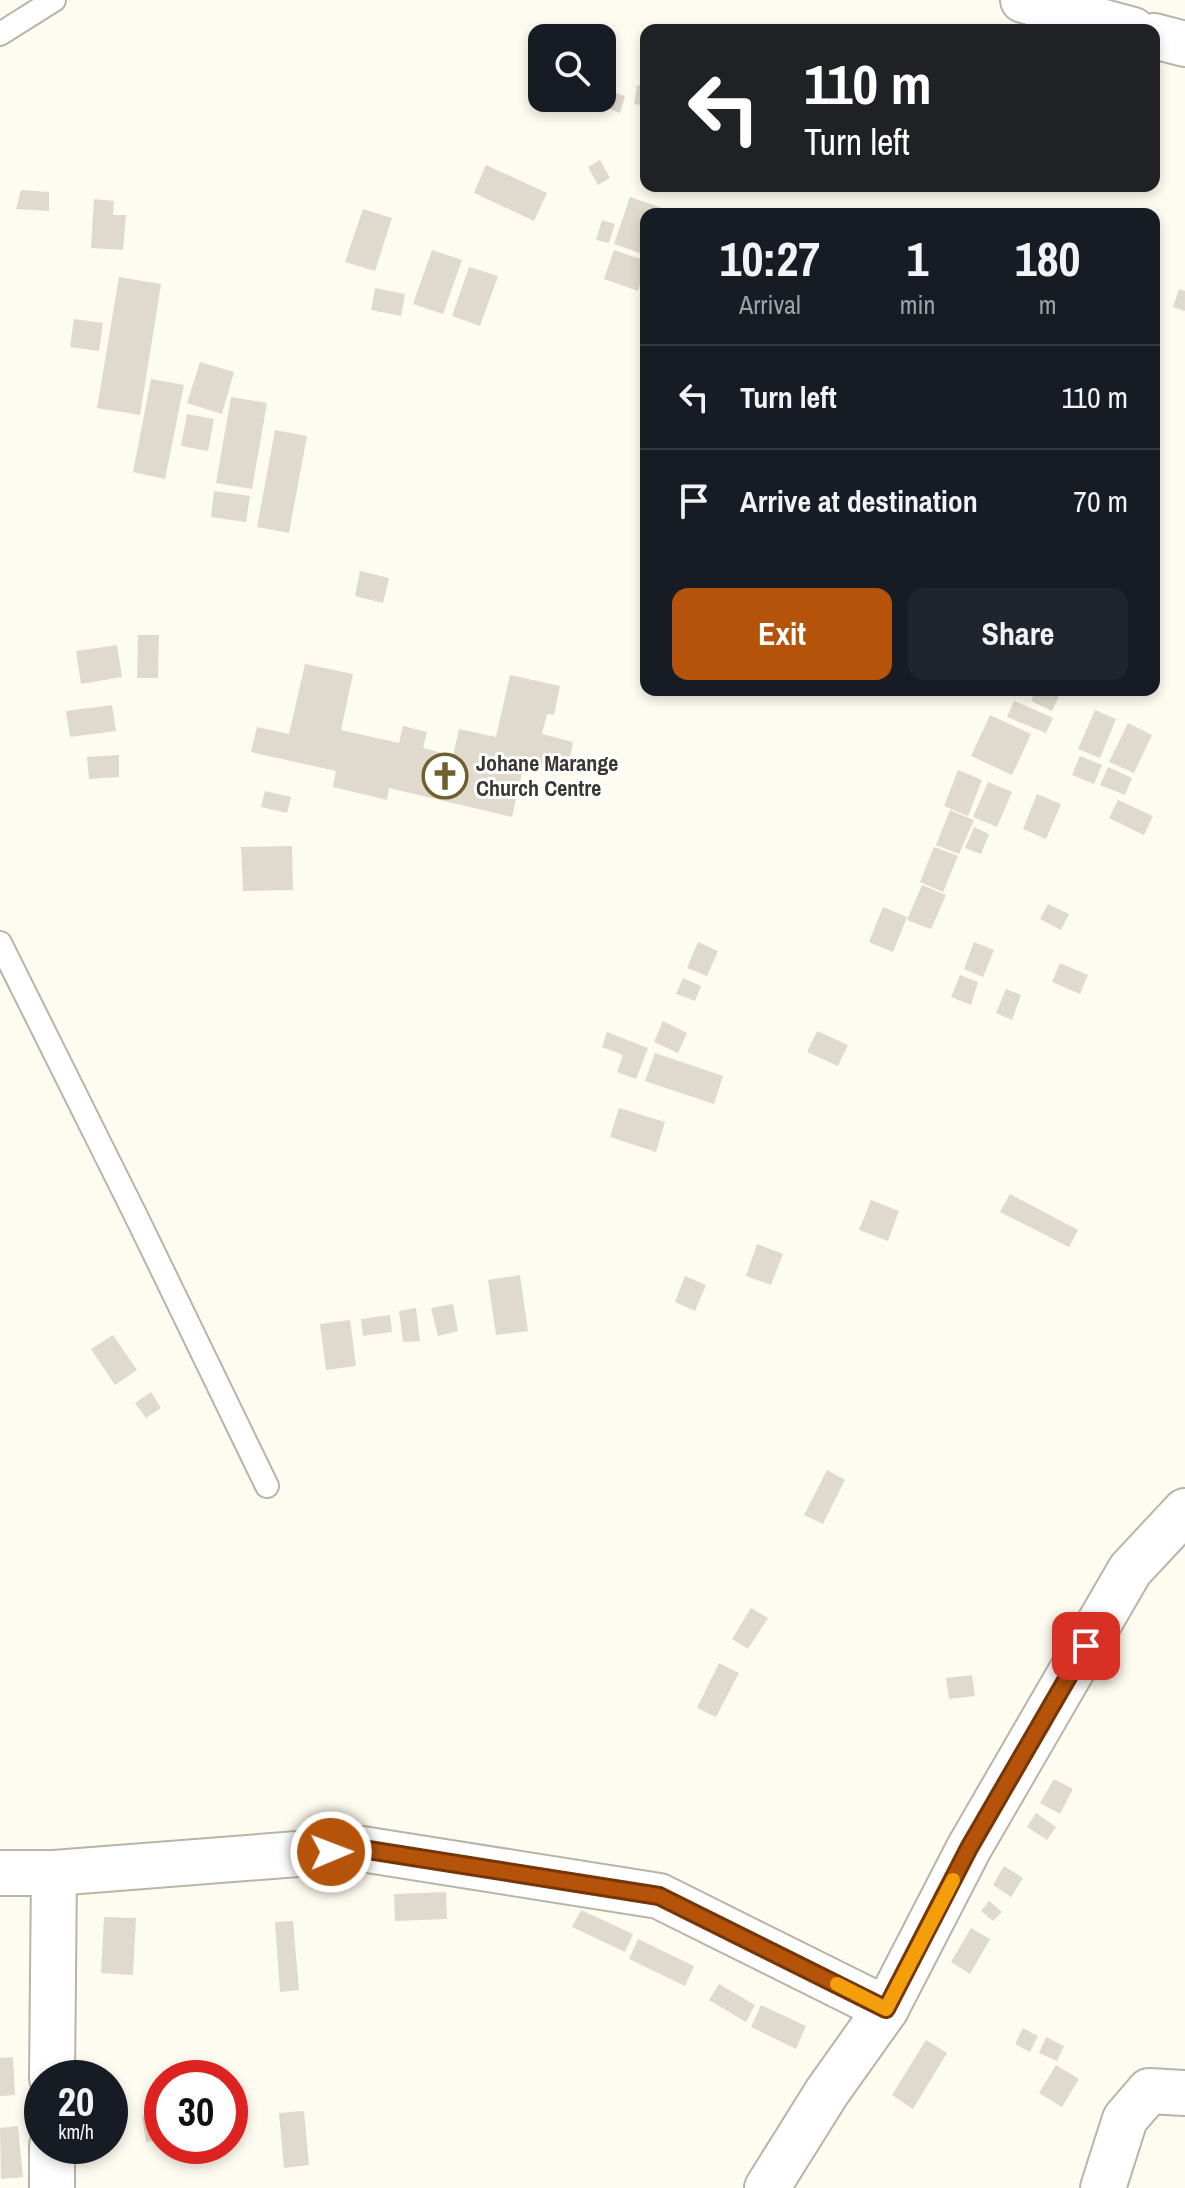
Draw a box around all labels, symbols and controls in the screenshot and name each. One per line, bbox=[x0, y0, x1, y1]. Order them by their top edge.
map controls bbox=[528, 24, 616, 112]
button: search bbox=[528, 24, 616, 112]
text: 110 m bbox=[804, 46, 932, 121]
icon: left bbox=[672, 56, 776, 160]
text: Turn left bbox=[804, 118, 910, 166]
text: 10:27 bbox=[720, 226, 820, 291]
text: 1 bbox=[907, 226, 928, 291]
text: 180 bbox=[1015, 226, 1080, 291]
text: Arrival bbox=[739, 287, 801, 322]
text: min bbox=[900, 287, 935, 322]
text: m bbox=[1039, 287, 1057, 322]
icon: left bbox=[672, 375, 716, 419]
text: Turn left bbox=[740, 377, 837, 417]
text: 110 m bbox=[1061, 377, 1128, 417]
icon: arrive bbox=[672, 479, 716, 523]
text: Arrive at destination bbox=[740, 481, 978, 521]
text: 70 m bbox=[1073, 481, 1128, 521]
button: Exit bbox=[672, 588, 892, 680]
button: Share bbox=[908, 588, 1128, 680]
place label: Johane Marange Church Centre bbox=[476, 748, 618, 803]
church icon: Johane Marange Church Centre bbox=[421, 752, 469, 800]
pin bbox=[1052, 1612, 1120, 1680]
icon: arrive bbox=[1064, 1624, 1108, 1668]
position arrow bbox=[289, 1810, 373, 1894]
speed limit sign: 30 bbox=[144, 2060, 248, 2164]
text: 20 bbox=[58, 2075, 94, 2128]
text: km/h bbox=[58, 2118, 94, 2145]

